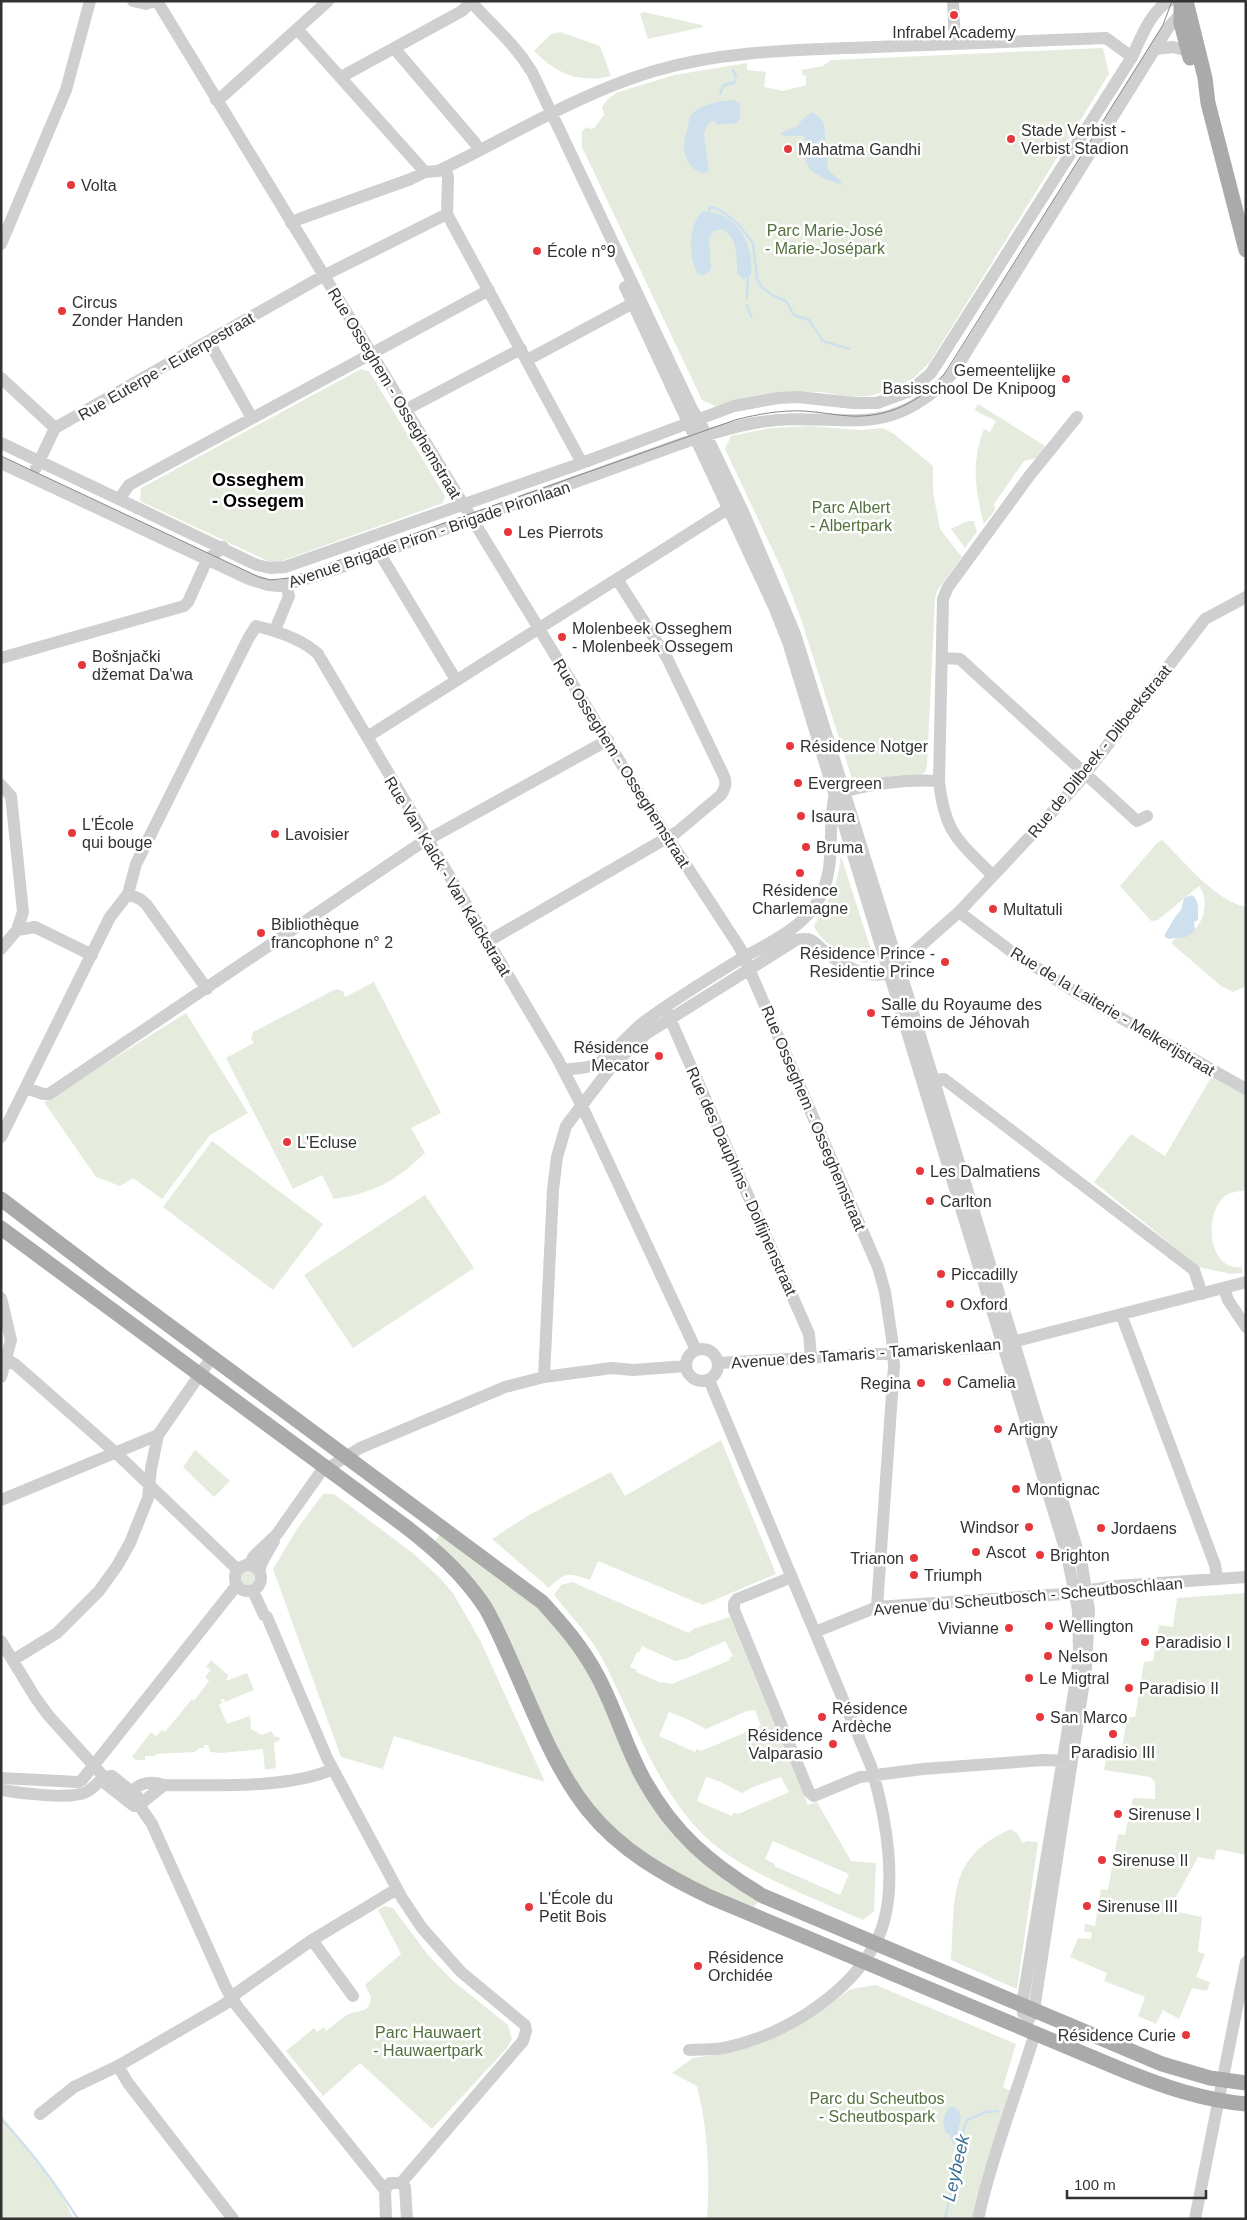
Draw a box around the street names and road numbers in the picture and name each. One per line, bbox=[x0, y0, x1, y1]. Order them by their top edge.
street label: Rue Osseghem - Osseghemstraat bbox=[325, 285, 465, 502]
street label: Rue Euterpe - Euterpestraat bbox=[75, 309, 258, 424]
street label: Avenue Brigade Piron - Brigade Pironlaan bbox=[286, 478, 572, 591]
street label: Rue Osseghem - Osseghemstraat bbox=[550, 656, 693, 871]
street label: Rue de Dilbeek - Dilbeekstraat bbox=[1025, 661, 1175, 841]
street label: Rue Van Kalck - Van Kalckstraat bbox=[381, 773, 514, 980]
street label: Rue de la Laiterie - Melkerijstraat bbox=[1008, 944, 1218, 1079]
street label: Rue Osseghem - Osseghemstraat bbox=[758, 1003, 869, 1234]
street label: Rue des Dauphins - Dolfijnenstraat bbox=[683, 1064, 800, 1299]
street label: Avenue des Tamaris - Tamariskenlaan bbox=[731, 1336, 1001, 1371]
street label: Avenue du Scheutbosch - Scheutboschlaan bbox=[873, 1575, 1183, 1618]

